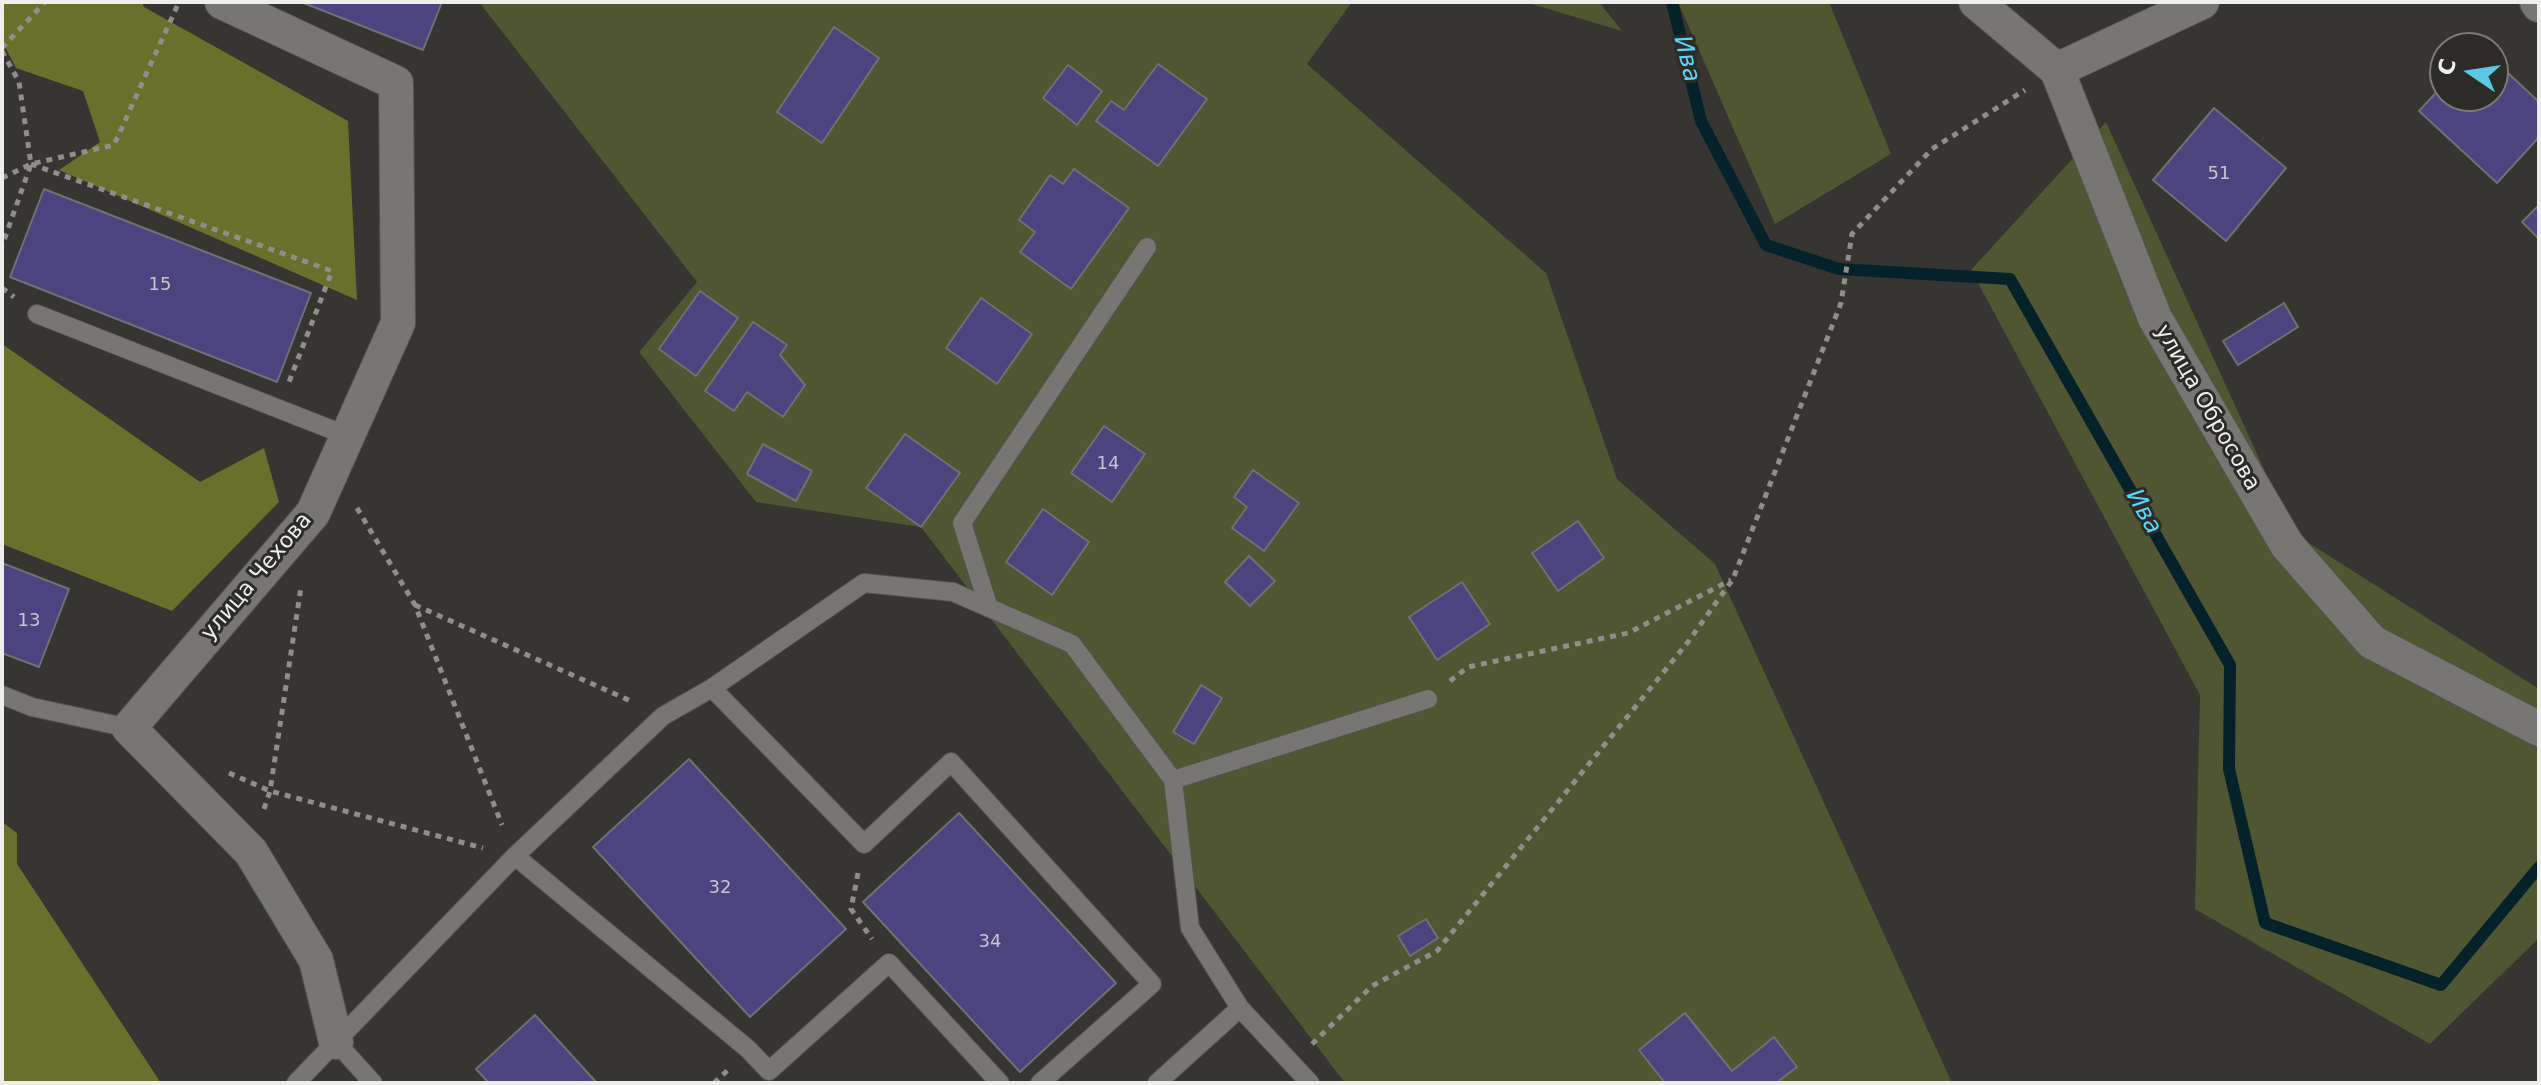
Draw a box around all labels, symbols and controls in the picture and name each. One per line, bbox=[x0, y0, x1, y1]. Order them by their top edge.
north arrow bbox=[2429, 32, 2509, 112]
water label: Ива bbox=[1666, 33, 1706, 85]
text: С bbox=[2433, 56, 2461, 78]
house number: 51 bbox=[2208, 163, 2230, 185]
house number: 15 bbox=[149, 274, 171, 296]
street label: улица Обросова bbox=[2149, 320, 2265, 496]
house number: 14 bbox=[1097, 453, 1119, 475]
water label: Ива bbox=[2119, 485, 2167, 539]
street label: улица Чехова bbox=[196, 508, 318, 646]
house number: 13 bbox=[18, 610, 40, 632]
house number: 32 bbox=[709, 877, 731, 899]
house number: 34 bbox=[979, 931, 1001, 953]

